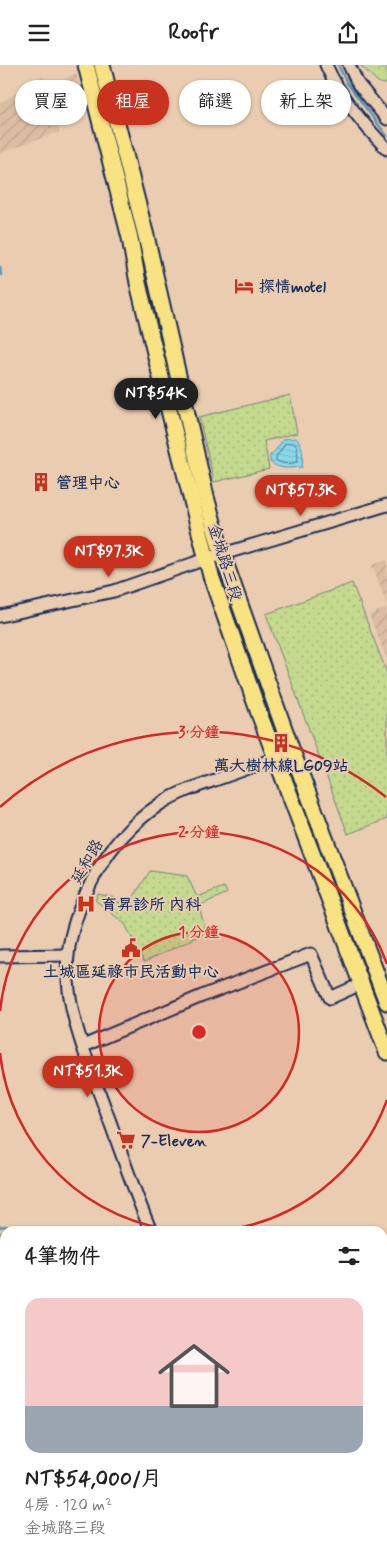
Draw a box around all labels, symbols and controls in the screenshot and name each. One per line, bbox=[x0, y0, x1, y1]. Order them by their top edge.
icon: menu bbox=[25, 19, 53, 47]
text: Roofr bbox=[168, 19, 219, 47]
icon: share bbox=[334, 19, 362, 47]
chip: 買屋 bbox=[15, 80, 87, 125]
chip: 租屋 bbox=[97, 80, 169, 125]
chip: 篩選 bbox=[179, 80, 251, 125]
chip: 新上架 bbox=[261, 80, 351, 125]
hotel icon: 探情motel bbox=[233, 275, 255, 297]
place label: 探情motel bbox=[259, 277, 326, 298]
pin: NT$54K bbox=[115, 377, 197, 420]
text: NT$54K bbox=[125, 383, 187, 404]
building icon: 管理中心 bbox=[30, 471, 52, 493]
place label: 管理中心 bbox=[56, 473, 120, 494]
pin: NT$57.3K bbox=[249, 475, 353, 517]
text: NT$57.3K bbox=[266, 480, 336, 501]
street label: 金城路三段 bbox=[203, 521, 246, 604]
pin: NT$97.3K bbox=[57, 535, 161, 578]
text: NT$97.3K bbox=[75, 541, 143, 562]
text: 3 分鐘 bbox=[179, 723, 219, 743]
building icon: 萬大樹林線LG09站 bbox=[270, 732, 292, 754]
place label: 萬大樹林線LG09站 bbox=[214, 756, 348, 777]
text: 2 分鐘 bbox=[178, 823, 220, 843]
street label: 延和路 bbox=[66, 836, 108, 888]
hospital icon: 育昇診所 內科 bbox=[75, 893, 97, 915]
place label: 育昇診所 內科 bbox=[101, 895, 201, 916]
text: 1 分鐘 bbox=[179, 923, 219, 943]
public building icon: 土城區延祿市民活動中心 bbox=[120, 937, 142, 959]
place label: 土城區延祿市民活動中心 bbox=[43, 962, 219, 983]
centre of rings bbox=[190, 1023, 208, 1041]
pin: NT$51.3K bbox=[36, 1055, 140, 1098]
text: NT$51.3K bbox=[53, 1061, 123, 1082]
supermarket icon: 7-Eleven bbox=[115, 1129, 137, 1151]
place label: 7-Eleven bbox=[141, 1131, 207, 1152]
icon: filters bbox=[335, 1242, 363, 1270]
text: 4筆物件 bbox=[25, 1243, 100, 1271]
icon: home bbox=[149, 1331, 239, 1421]
text: NT$54,000/月 bbox=[25, 1465, 162, 1493]
text: 4房 · 120 m² bbox=[25, 1495, 112, 1516]
text: 金城路三段 bbox=[25, 1518, 105, 1539]

